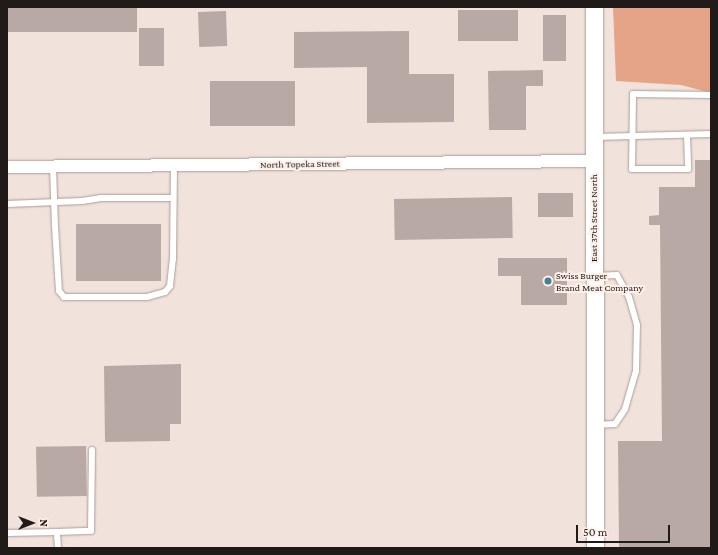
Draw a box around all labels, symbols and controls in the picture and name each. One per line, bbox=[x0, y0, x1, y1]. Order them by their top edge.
street label: North Topeka Street bbox=[260, 157, 340, 171]
street label: East 37th Street North bbox=[588, 174, 600, 262]
place label: Swiss Burger Brand Meat Company bbox=[556, 269, 643, 292]
marker: Swiss Burger Brand Meat Company bbox=[543, 276, 553, 286]
north arrow bbox=[12, 503, 52, 543]
scale bar bbox=[578, 517, 672, 543]
text: N bbox=[38, 519, 50, 527]
text: 50 m bbox=[583, 525, 607, 539]

